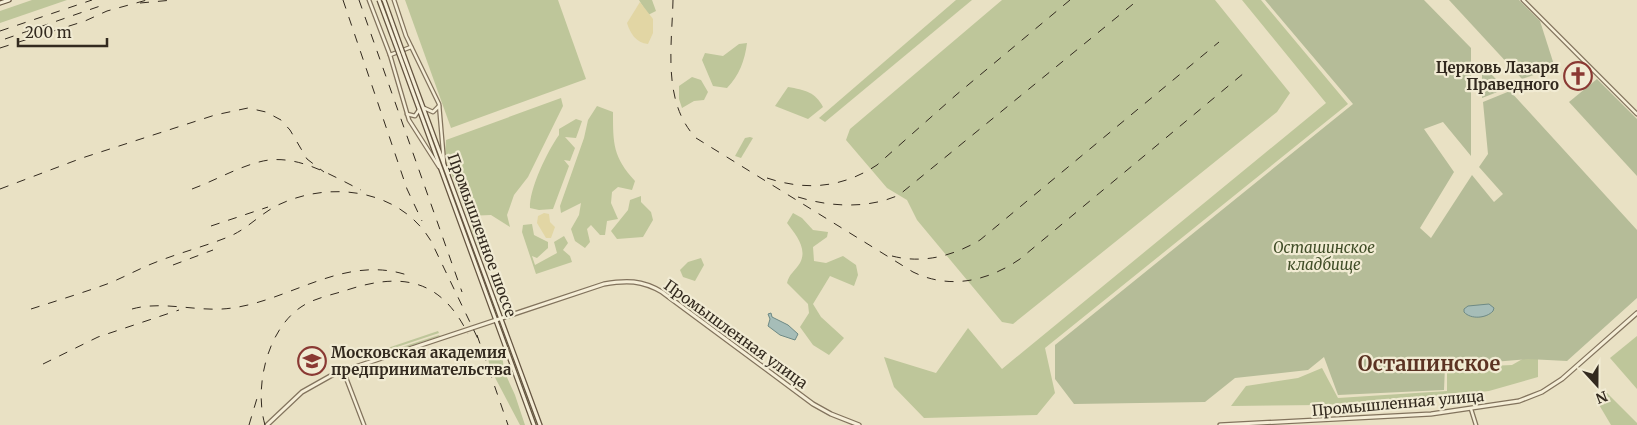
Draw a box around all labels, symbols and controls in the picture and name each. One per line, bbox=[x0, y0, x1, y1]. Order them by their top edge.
scale bar bbox=[18, 15, 106, 47]
text: 200 m bbox=[25, 23, 72, 42]
place label: Церковь Лазаря Праведного bbox=[1436, 58, 1559, 94]
church icon: Церковь Лазаря Праведного bbox=[1563, 61, 1593, 91]
street label: Промышленное шоссе bbox=[444, 151, 521, 320]
park label: Осташинское кладбище bbox=[1273, 238, 1375, 274]
street label: Промышленная улица bbox=[660, 275, 812, 393]
place label: Московская академия предпринимательства bbox=[331, 343, 512, 379]
school or university icon: Московская академия предпринимательства bbox=[297, 346, 327, 376]
district label: Осташинское bbox=[1358, 351, 1501, 376]
north arrow bbox=[1572, 360, 1622, 410]
street label: Промышленная улица bbox=[1311, 386, 1485, 420]
text: N bbox=[1593, 387, 1610, 408]

